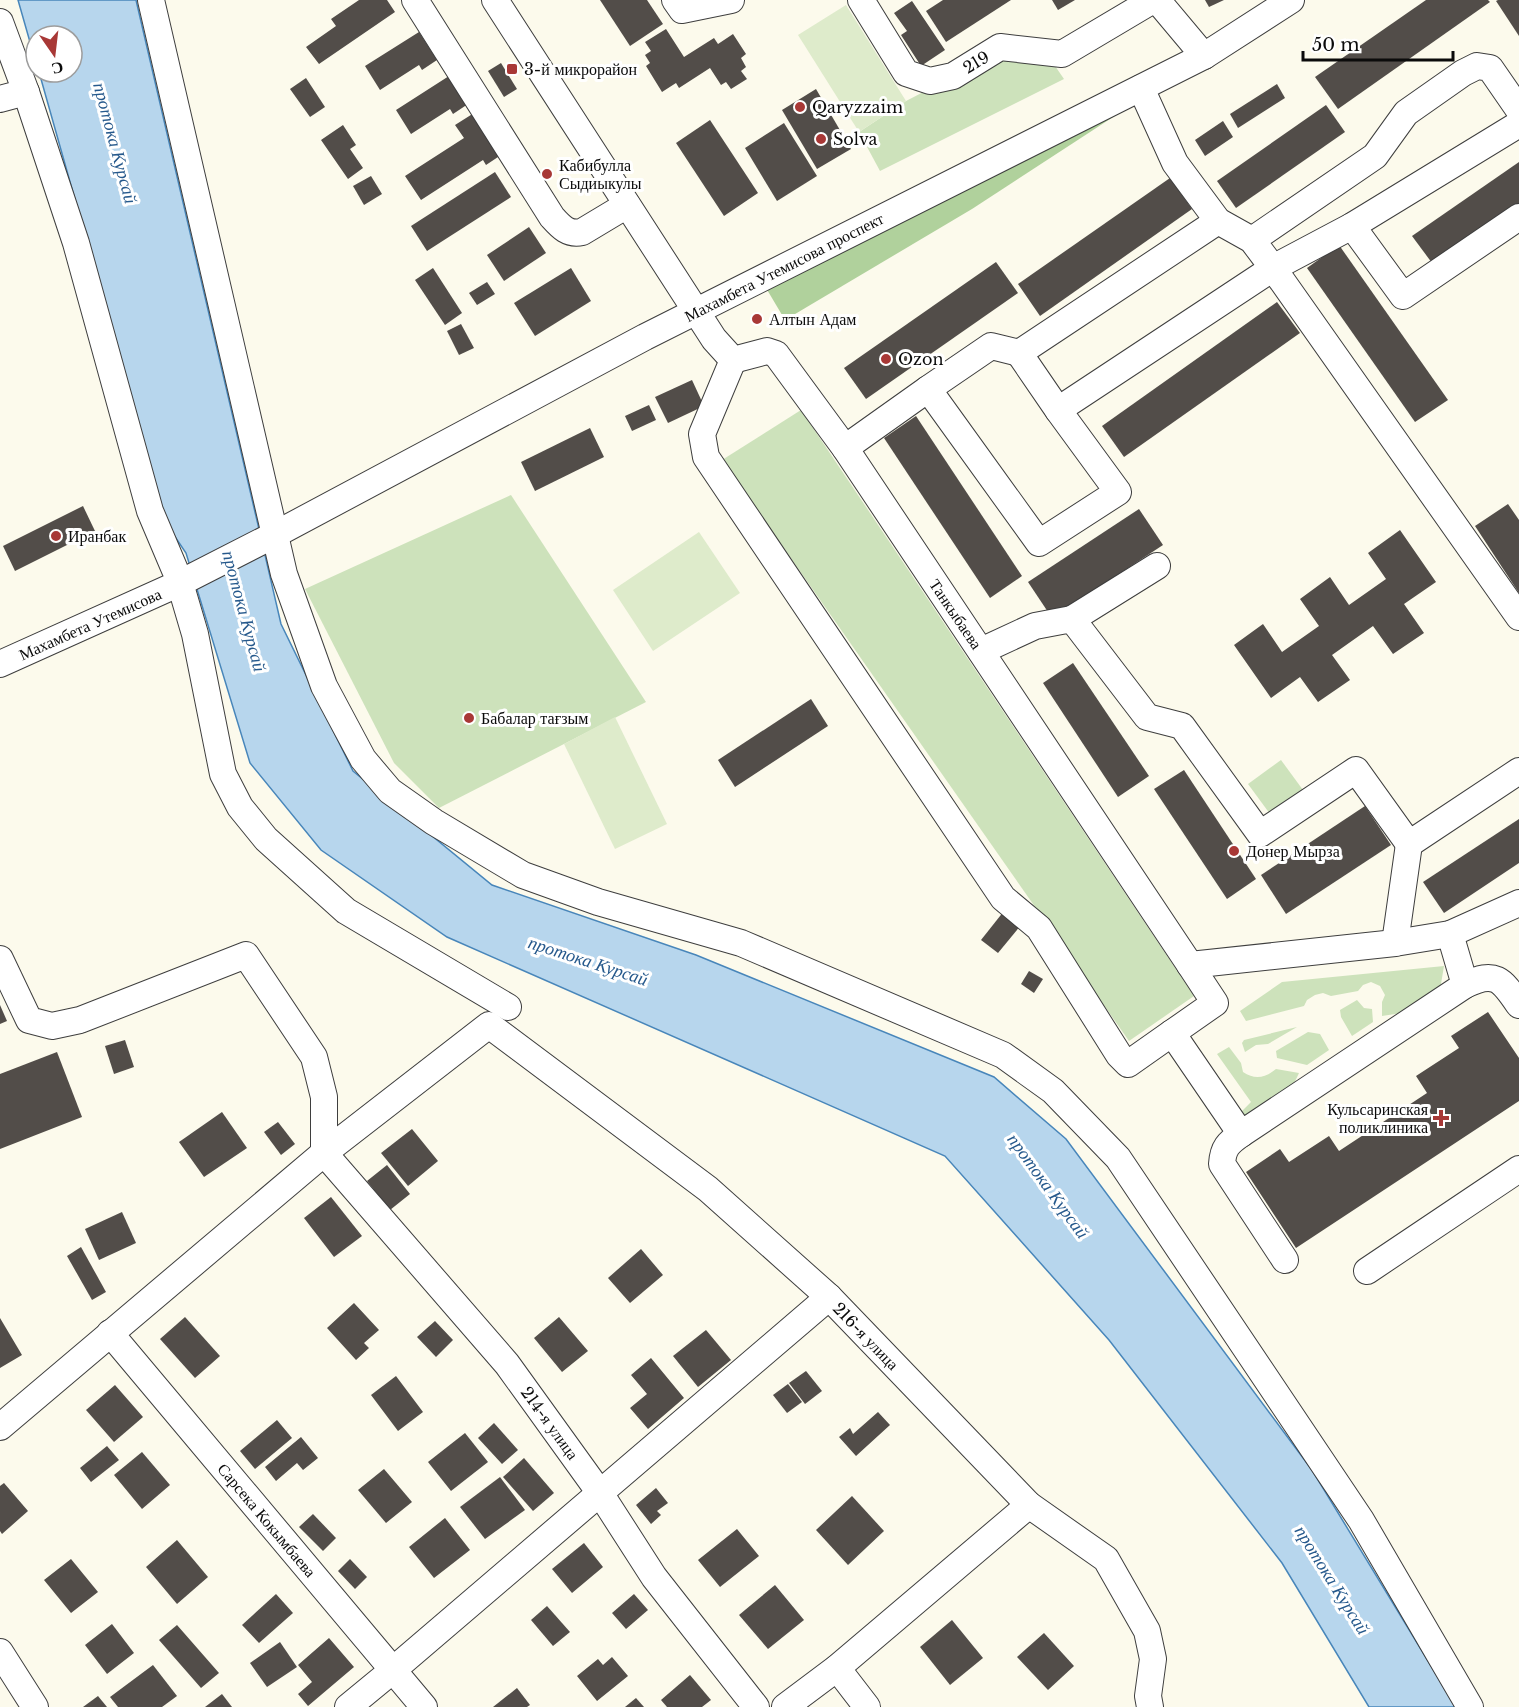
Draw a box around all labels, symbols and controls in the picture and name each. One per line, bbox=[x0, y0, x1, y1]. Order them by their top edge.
north arrow bbox=[24, 24, 84, 84]
scale bar bbox=[1303, 24, 1453, 62]
text: 50 m bbox=[1312, 34, 1360, 56]
street label: 219 bbox=[959, 46, 993, 78]
text: С bbox=[50, 57, 66, 80]
place label: 3-й микрорайон bbox=[524, 59, 638, 79]
marker: 3-й микрорайон bbox=[505, 62, 519, 76]
water label: протока Курсай bbox=[88, 80, 142, 206]
place label: Qaryzzaim bbox=[812, 97, 903, 117]
marker: Qaryzzaim bbox=[793, 100, 807, 114]
place label: Solva bbox=[833, 129, 877, 149]
marker: Solva bbox=[814, 132, 828, 146]
place label: Кабибулла Сыдиыкулы bbox=[559, 155, 642, 193]
marker: Кабибулла Сыдиыкулы bbox=[540, 167, 554, 181]
street label: Махамбета Утемисова проспект bbox=[681, 208, 887, 326]
place label: Алтын Адам bbox=[769, 309, 856, 329]
marker: Алтын Адам bbox=[750, 312, 764, 326]
place label: Ozon bbox=[898, 349, 943, 369]
marker: Ozon bbox=[879, 352, 893, 366]
place label: Иранбак bbox=[68, 526, 126, 546]
marker: Иранбак bbox=[49, 529, 63, 543]
water label: протока Курсай bbox=[217, 548, 271, 674]
street label: Танкыбаева bbox=[925, 575, 987, 653]
street label: Махамбета Утемисова bbox=[16, 584, 164, 664]
place label: Бабалар тағзым bbox=[481, 708, 588, 728]
marker: Бабалар тағзым bbox=[462, 711, 476, 725]
place label: Донер Мырза bbox=[1246, 841, 1340, 861]
marker: Донер Мырза bbox=[1227, 844, 1241, 858]
water label: протока Курсай bbox=[525, 931, 651, 991]
place label: Кульсаринская поликлиника bbox=[1327, 1099, 1429, 1137]
marker: Кульсаринская поликлиника bbox=[1432, 1109, 1450, 1127]
water label: протока Курсай bbox=[1003, 1129, 1093, 1243]
street label: 216-я улица bbox=[829, 1298, 903, 1374]
street label: 214-я улица bbox=[517, 1383, 583, 1463]
street label: Сарсека Кокымбаева bbox=[213, 1459, 321, 1581]
water label: протока Курсай bbox=[1290, 1521, 1374, 1639]

